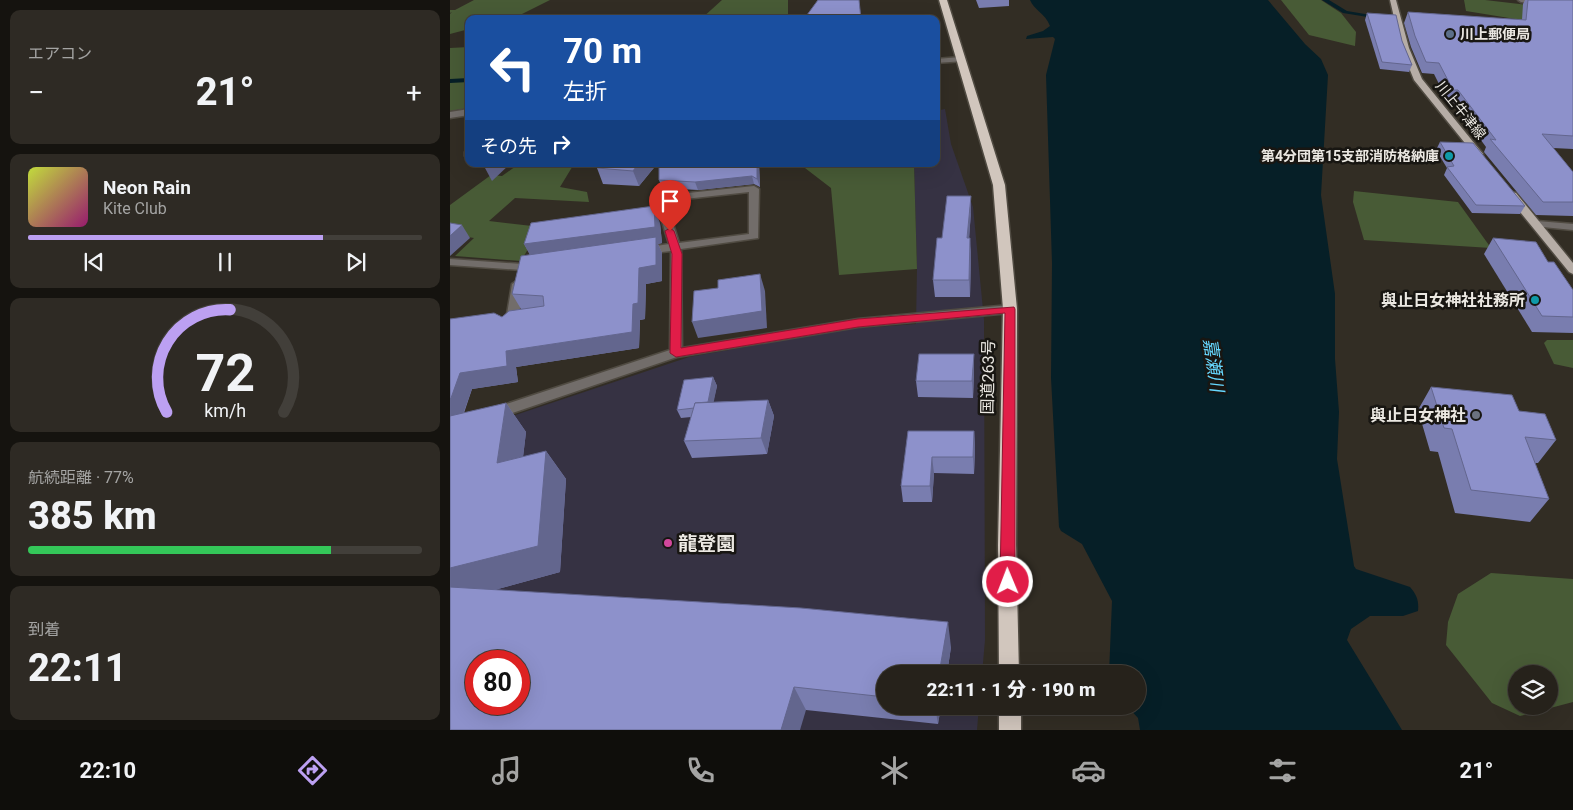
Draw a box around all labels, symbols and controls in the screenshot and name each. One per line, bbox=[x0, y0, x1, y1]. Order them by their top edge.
place label: 川上郵便局 bbox=[1460, 26, 1530, 42]
marker: 川上郵便局 bbox=[1444, 28, 1456, 40]
text: 70 m bbox=[563, 31, 642, 72]
icon: left bbox=[480, 35, 545, 100]
text: エアコン bbox=[28, 44, 92, 63]
text: 21° bbox=[196, 70, 254, 114]
text: − bbox=[28, 76, 44, 109]
text: + bbox=[406, 76, 422, 109]
street label: 川上牛津線 bbox=[1433, 78, 1489, 142]
text: 左折 bbox=[563, 79, 607, 104]
icon: right bbox=[547, 130, 575, 158]
text: その先 bbox=[480, 135, 537, 158]
place label: 第4分団第15支部消防格納庫 bbox=[1261, 148, 1439, 164]
marker: 第4分団第15支部消防格納庫 bbox=[1443, 150, 1455, 162]
text: Neon Rain bbox=[103, 176, 191, 199]
pin bbox=[649, 180, 691, 231]
icon: arrive bbox=[656, 187, 684, 215]
text: Kite Club bbox=[103, 199, 167, 218]
icon: previous bbox=[80, 248, 108, 276]
icon: pause bbox=[211, 248, 239, 276]
icon: next bbox=[342, 248, 370, 276]
place label: 與止日女神社社務所 bbox=[1381, 291, 1525, 310]
marker: 與止日女神社社務所 bbox=[1529, 294, 1541, 306]
water label: 嘉瀬川 bbox=[1200, 337, 1228, 395]
street label: 国道263号 bbox=[978, 339, 998, 415]
text: 72 bbox=[195, 343, 255, 404]
text: km/h bbox=[204, 400, 246, 421]
place label: 與止日女神社 bbox=[1370, 406, 1466, 425]
marker: 與止日女神社 bbox=[1470, 409, 1482, 421]
text: 航続距離 · 77% bbox=[28, 468, 134, 487]
text: 385 km bbox=[28, 494, 157, 538]
place label: 龍登園 bbox=[678, 532, 735, 555]
marker: 龍登園 bbox=[662, 537, 674, 549]
position arrow bbox=[981, 555, 1033, 607]
text: 到着 bbox=[28, 620, 60, 639]
text: 22:11 bbox=[28, 646, 127, 690]
speed limit sign: 80 bbox=[465, 650, 530, 715]
map controls bbox=[1508, 665, 1558, 715]
button: layers bbox=[1508, 665, 1558, 715]
text: 22:11 · 1 分 · 190 m bbox=[927, 678, 1095, 701]
icon: directions bbox=[295, 753, 330, 788]
icon: music bbox=[489, 753, 524, 788]
icon: phone bbox=[683, 753, 718, 788]
icon: climate bbox=[877, 753, 912, 788]
icon: car bbox=[1071, 753, 1106, 788]
icon: filters bbox=[1265, 753, 1300, 788]
text: 22:10 bbox=[80, 758, 136, 783]
text: 21° bbox=[1460, 758, 1493, 783]

